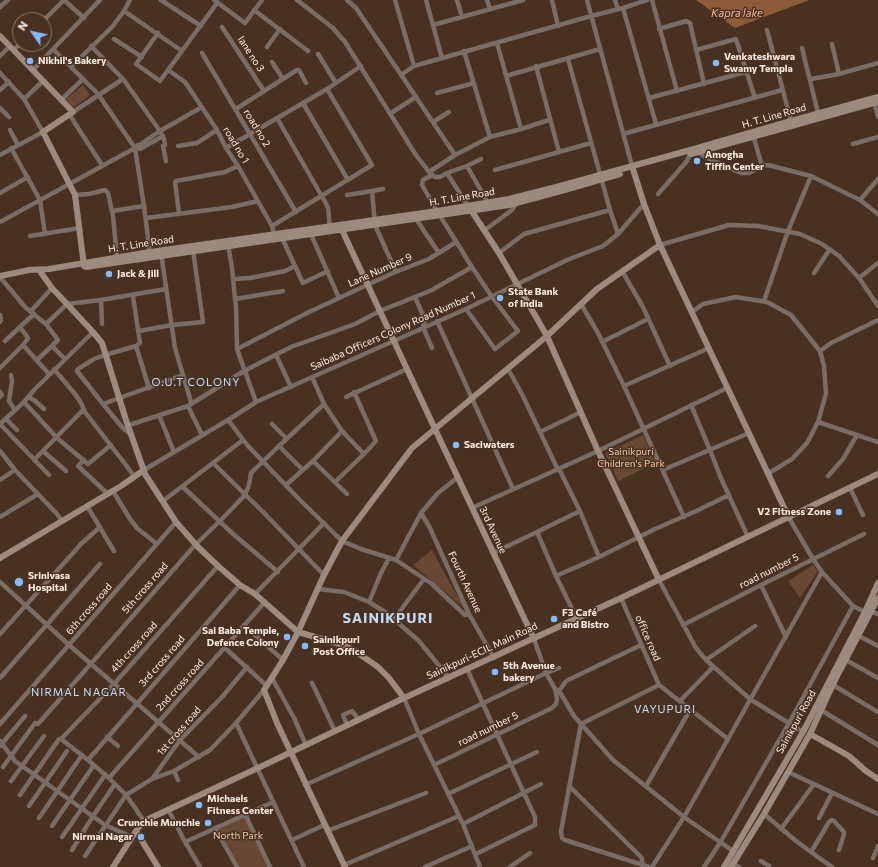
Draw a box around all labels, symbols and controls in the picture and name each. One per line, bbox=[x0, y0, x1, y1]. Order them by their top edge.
water label: Kapra lake bbox=[711, 6, 763, 20]
north arrow bbox=[12, 12, 52, 52]
text: N bbox=[15, 19, 30, 33]
street label: lane no 3 bbox=[235, 34, 267, 74]
place label: Venkateshwara Swamy Templa bbox=[724, 51, 795, 74]
place label: Nikhil's Bakery bbox=[38, 55, 106, 67]
marker: Nikhil's Bakery bbox=[25, 56, 35, 66]
marker: Venkateshwara Swamy Templa bbox=[711, 58, 721, 68]
street label: H. T. Line Road bbox=[740, 101, 808, 131]
street label: road no 2 bbox=[241, 107, 273, 149]
street label: road no 1 bbox=[220, 125, 252, 165]
place label: Amogha Tiffin Center bbox=[705, 149, 764, 172]
marker: Amogha Tiffin Center bbox=[692, 156, 702, 166]
street label: H. T. Line Road bbox=[428, 185, 496, 209]
street label: H. T. Line Road bbox=[107, 233, 175, 255]
street label: Lane Number 9 bbox=[346, 251, 414, 289]
place label: Jack & Jill bbox=[117, 268, 159, 280]
marker: Jack & Jill bbox=[104, 269, 114, 279]
place label: State Bank of India bbox=[508, 286, 558, 310]
street label: Saibaba Officers Colony Road Number 1 bbox=[309, 289, 477, 373]
marker: State Bank of India bbox=[495, 293, 505, 303]
district label: O.U.T COLONY bbox=[152, 375, 240, 389]
place label: Saciwaters bbox=[464, 439, 514, 451]
marker: Saciwaters bbox=[451, 440, 461, 450]
park label: Sainikpuri Children's Park bbox=[597, 446, 665, 470]
street label: 3rd Avenue bbox=[477, 505, 509, 555]
place label: V2 Fitness Zone bbox=[757, 506, 831, 518]
marker: V2 Fitness Zone bbox=[834, 507, 844, 517]
street label: Fourth Avenue bbox=[446, 549, 484, 615]
street label: road number 5 bbox=[737, 551, 801, 591]
street label: 5th cross road bbox=[119, 560, 171, 616]
place label: Srinivasa Hospital bbox=[28, 570, 70, 594]
marker: Srinivasa Hospital bbox=[13, 576, 25, 588]
street label: 6th cross road bbox=[63, 581, 115, 637]
place label: F3 Café and Bistro bbox=[562, 607, 609, 630]
district label: SAINIKPURI bbox=[343, 610, 433, 626]
street label: office road bbox=[633, 613, 663, 663]
marker: F3 Café and Bistro bbox=[549, 614, 559, 624]
street label: 4th cross road bbox=[108, 619, 160, 675]
street label: Sainikpuri-ECIL Main Road bbox=[425, 620, 539, 682]
place label: Sai Baba Temple, Defence Colony bbox=[202, 625, 279, 648]
marker: Sai Baba Temple, Defence Colony bbox=[282, 632, 292, 642]
street label: 3rd cross road bbox=[137, 633, 187, 689]
place label: Sainikpuri Post Office bbox=[313, 634, 365, 658]
marker: Sainikpuri Post Office bbox=[300, 641, 310, 651]
street label: 2nd cross road bbox=[154, 657, 206, 713]
place label: 5th Avenue bakery bbox=[503, 660, 555, 684]
marker: 5th Avenue bakery bbox=[490, 667, 500, 677]
district label: NIRMAL NAGAR bbox=[31, 685, 127, 699]
street label: Sainikpuri Road bbox=[774, 688, 818, 756]
district label: VAYUPURI bbox=[634, 702, 696, 716]
street label: 1st cross road bbox=[154, 704, 204, 758]
street label: road number 5 bbox=[456, 709, 520, 749]
place label: Michaels Fitness Center bbox=[207, 793, 273, 816]
marker: Michaels Fitness Center bbox=[194, 800, 204, 810]
place label: Crunchie Munchie bbox=[117, 817, 200, 829]
marker: Crunchie Munchie bbox=[203, 818, 213, 828]
park label: North Park bbox=[213, 830, 263, 842]
place label: Nirmal Nagar bbox=[72, 831, 133, 843]
marker: Nirmal Nagar bbox=[136, 832, 146, 842]

